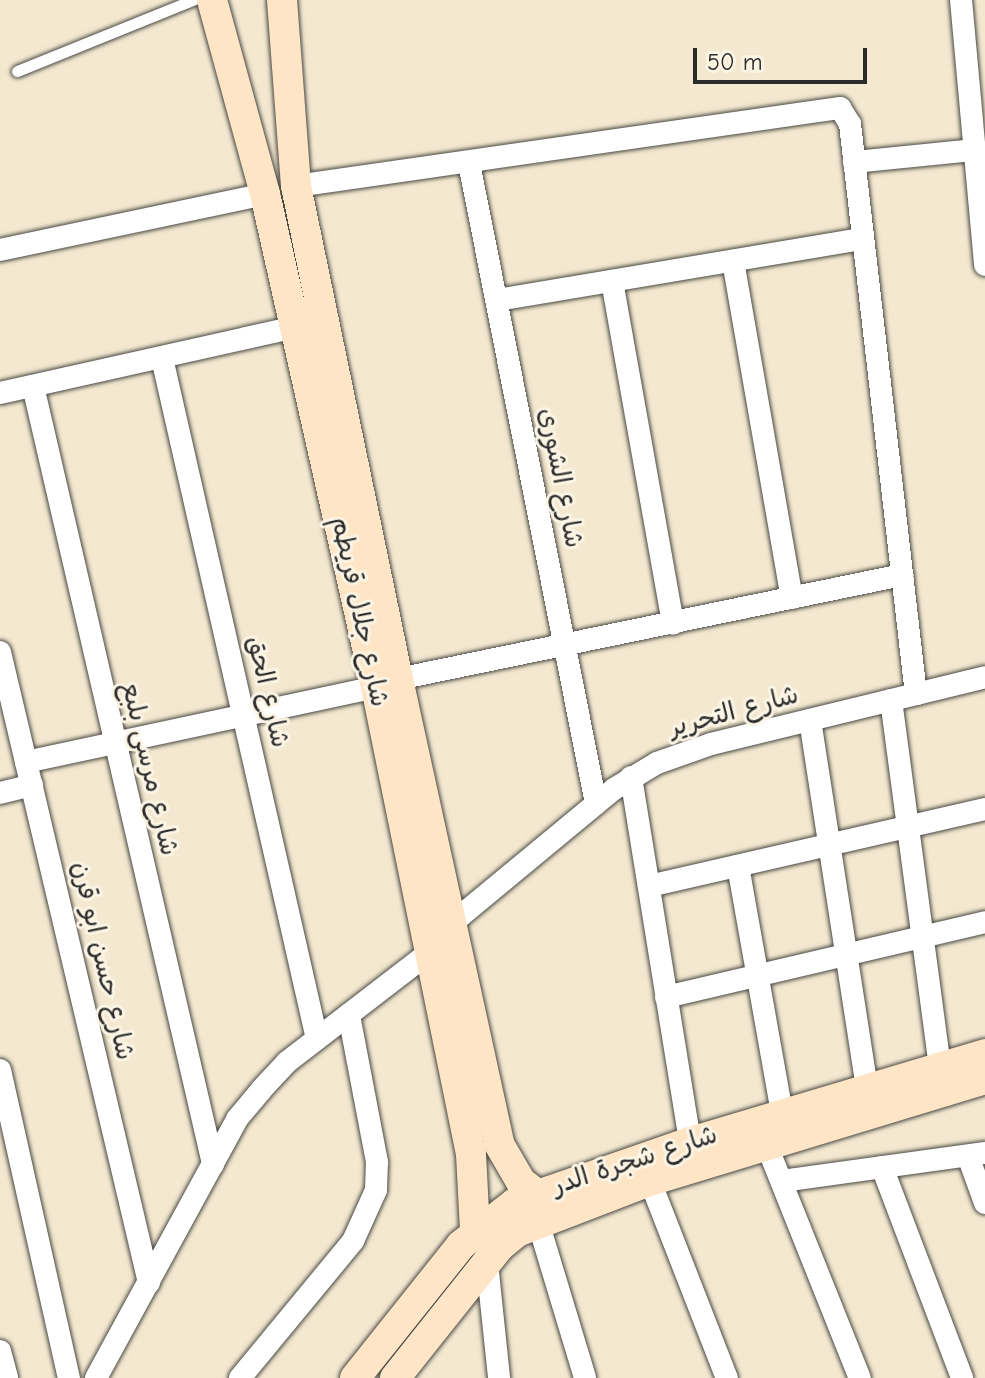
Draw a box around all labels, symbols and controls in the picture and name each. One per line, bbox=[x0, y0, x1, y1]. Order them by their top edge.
scale bar bbox=[697, 32, 871, 82]
text: 50 m bbox=[707, 48, 763, 76]
street label: شارع الشورى bbox=[531, 405, 589, 551]
street label: شارع جلال قريطم bbox=[324, 514, 394, 710]
street label: شارع الحق bbox=[239, 633, 295, 751]
street label: شارع مرسى بلبع bbox=[114, 679, 184, 859]
street label: شارع التحرير bbox=[666, 680, 802, 744]
street label: شارع حسن ابو قرن bbox=[64, 859, 140, 1063]
street label: شارع شجرة الدر bbox=[549, 1120, 721, 1202]

